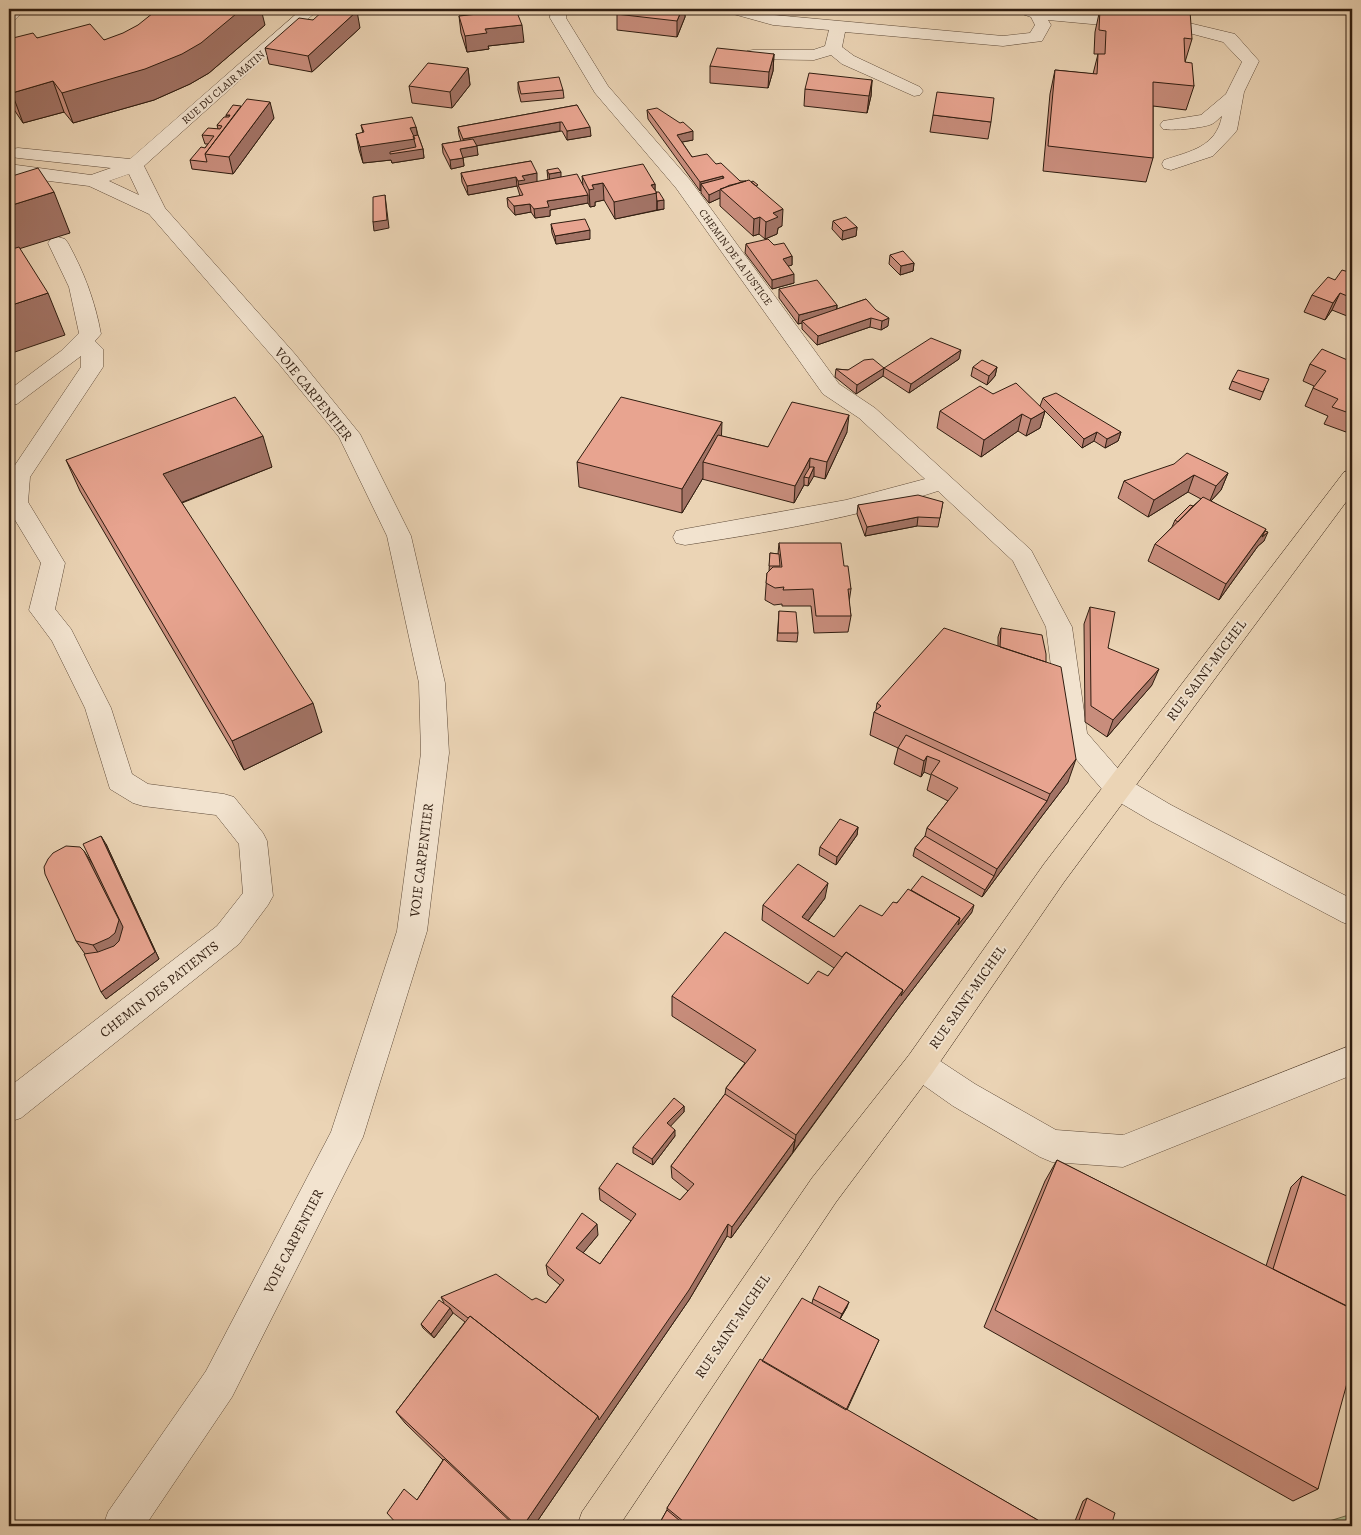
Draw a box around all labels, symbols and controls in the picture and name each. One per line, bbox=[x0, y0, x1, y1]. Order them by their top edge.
street label: RUE DU CLAIR MATIN bbox=[179, 47, 268, 128]
street label: CHEMIN DE LA JUSTICE bbox=[695, 206, 776, 309]
street label: VOIE CARPENTIER bbox=[270, 343, 357, 445]
street label: RUE SAINT-MICHEL bbox=[1162, 615, 1251, 725]
street label: VOIE CARPENTIER bbox=[405, 802, 438, 919]
street label: CHEMIN DES PATIENTS bbox=[96, 937, 223, 1042]
street label: RUE SAINT-MICHEL bbox=[925, 941, 1011, 1053]
street label: VOIE CARPENTIER bbox=[258, 1185, 328, 1298]
street label: RUE SAINT-MICHEL bbox=[690, 1269, 775, 1382]

